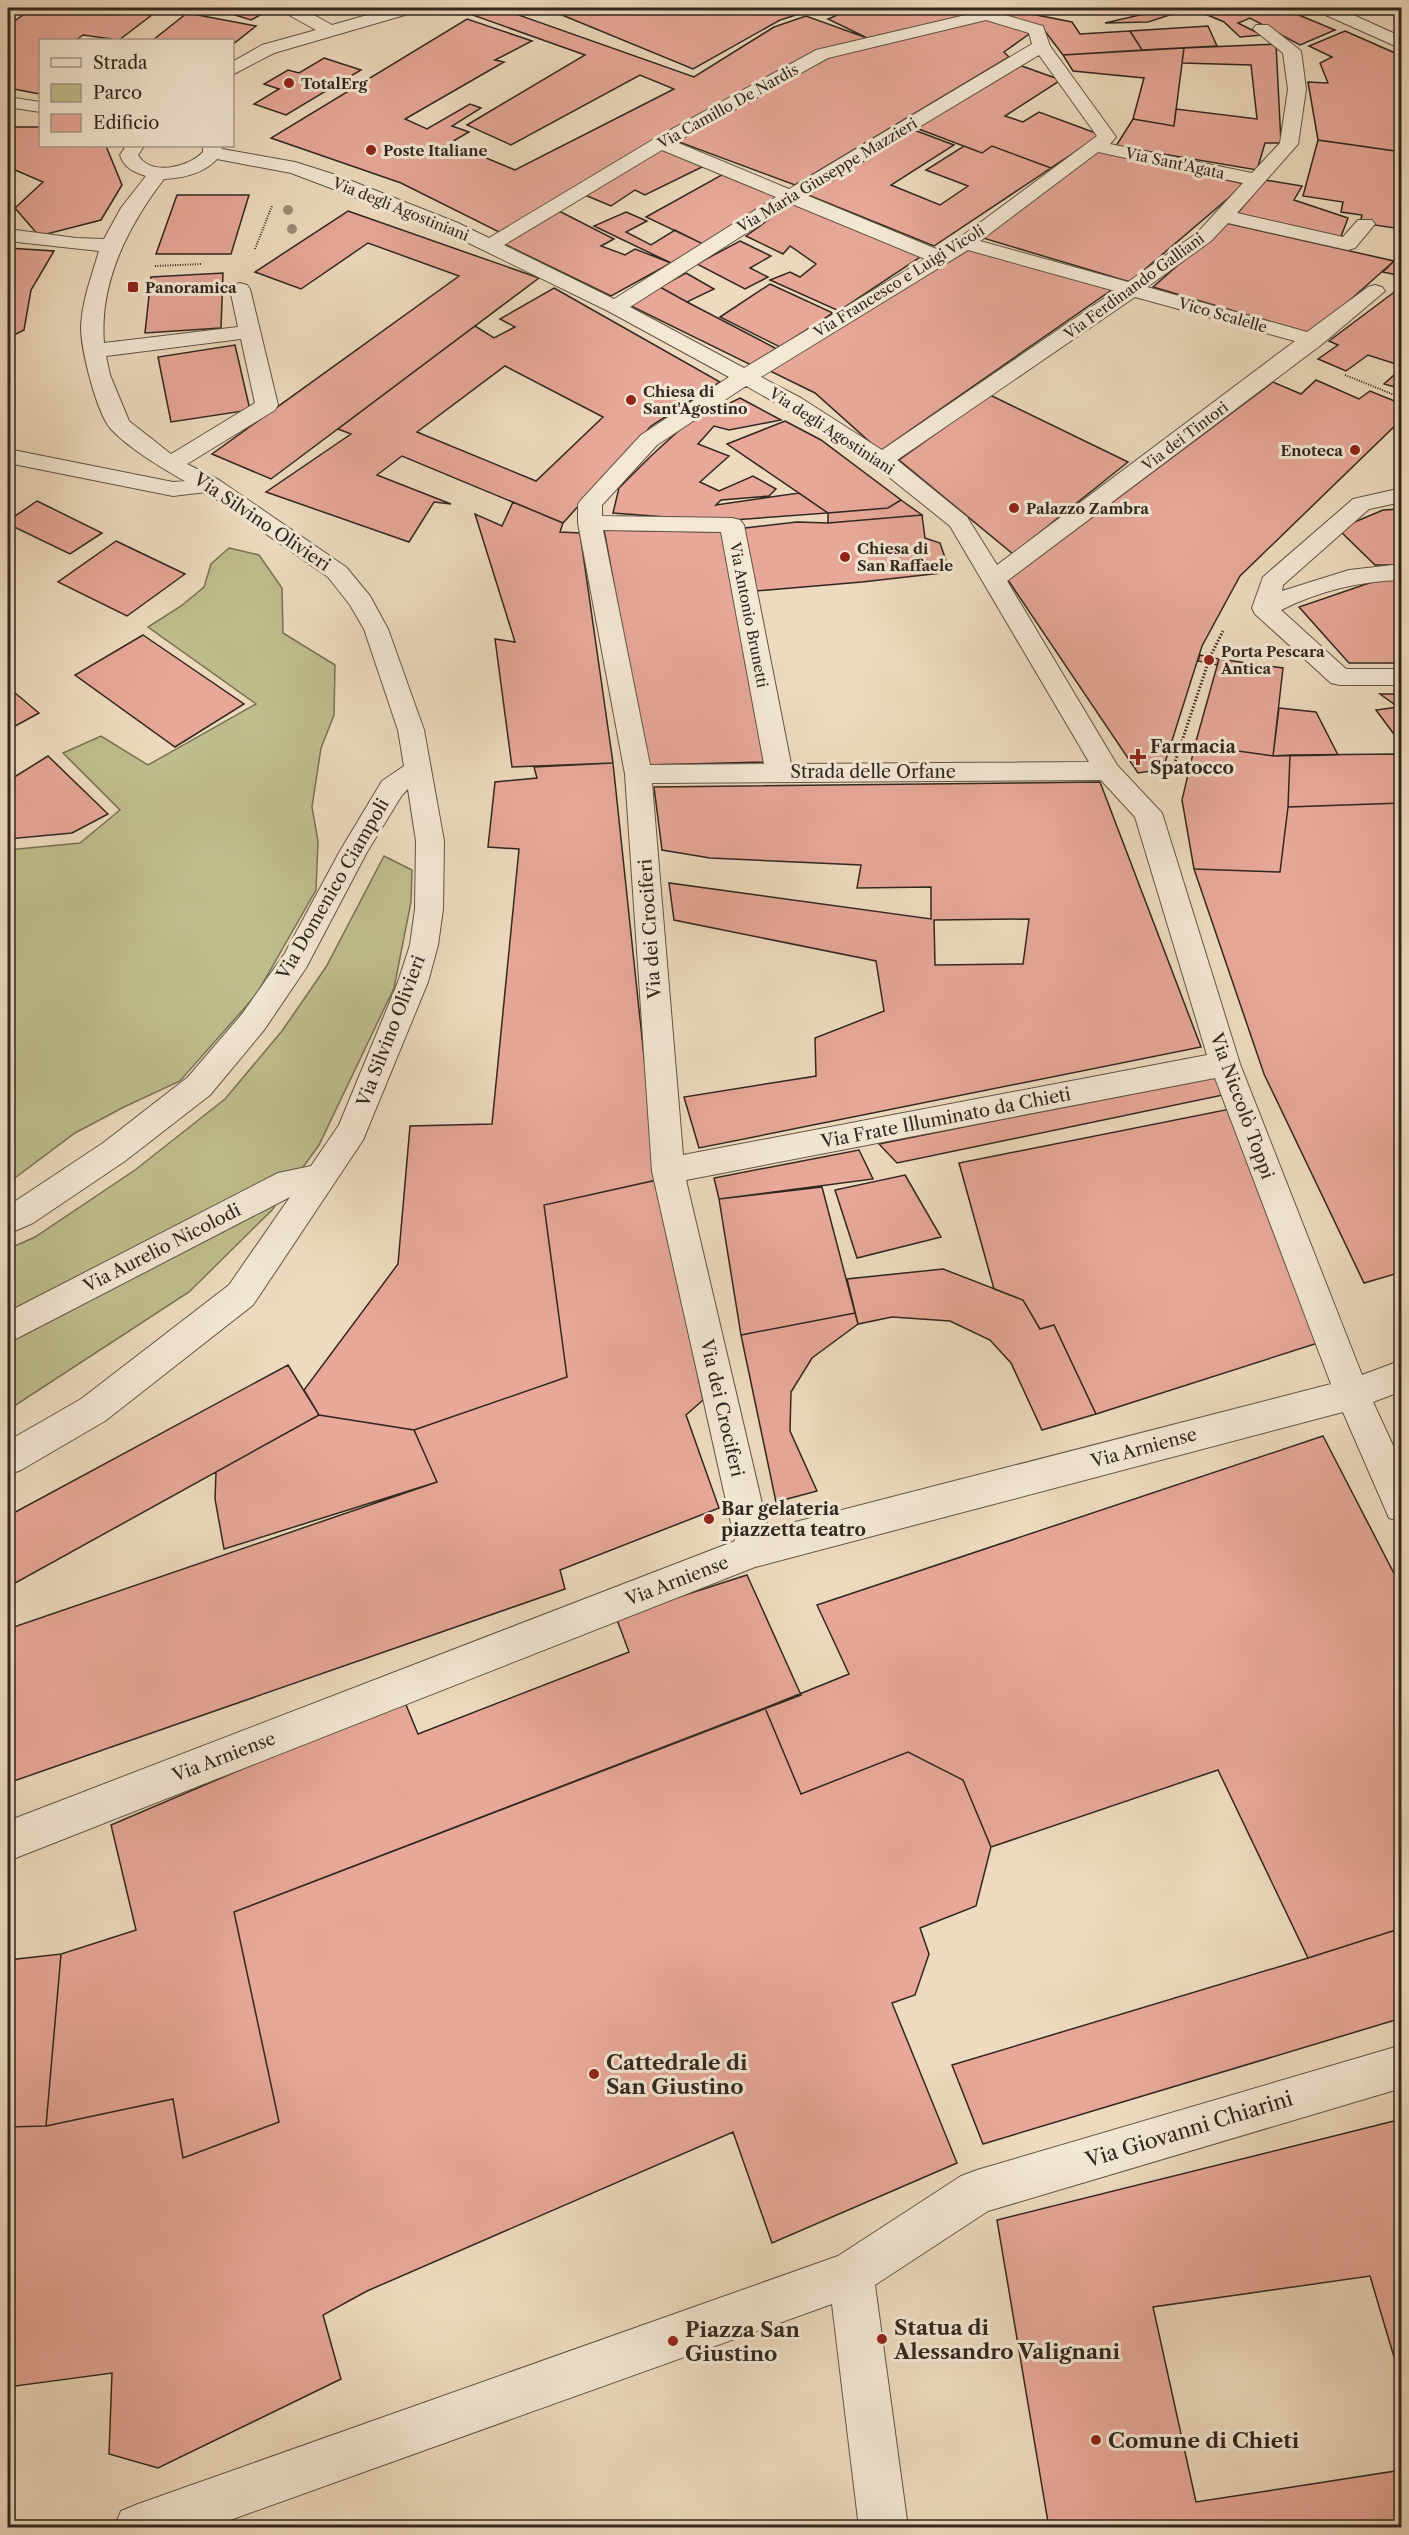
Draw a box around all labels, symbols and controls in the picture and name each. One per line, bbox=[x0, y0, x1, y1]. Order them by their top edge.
legend bbox=[39, 39, 234, 147]
text: Strada bbox=[93, 52, 148, 74]
street label: Via Camillo De Nardis bbox=[653, 59, 802, 153]
place label: TotalErg bbox=[301, 74, 368, 93]
marker: TotalErg bbox=[282, 76, 296, 90]
text: Parco bbox=[93, 82, 142, 104]
text: Edificio bbox=[93, 112, 159, 134]
street label: Via Maria Giuseppe Mazzieri bbox=[733, 113, 921, 237]
place label: Poste Italiane bbox=[383, 141, 487, 160]
marker: Poste Italiane bbox=[364, 143, 378, 157]
street label: Via Sant'Agata bbox=[1123, 143, 1226, 183]
street label: Via degli Agostiniani bbox=[329, 173, 472, 245]
street label: Via Francesco e Luigi Vicoli bbox=[809, 220, 988, 342]
street label: Via Ferdinando Galliani bbox=[1059, 228, 1208, 344]
place label: Panoramica bbox=[145, 278, 237, 297]
marker: Panoramica bbox=[126, 280, 140, 294]
street label: Vico Scalelle bbox=[1175, 293, 1270, 337]
place label: Chiesa di Sant'Agostino bbox=[643, 382, 748, 418]
street label: Via degli Agostiniani bbox=[765, 383, 898, 479]
marker: Chiesa di Sant'Agostino bbox=[624, 393, 638, 407]
street label: Via dei Tintori bbox=[1137, 397, 1232, 475]
place label: Enoteca bbox=[1280, 441, 1343, 460]
marker: Enoteca bbox=[1348, 443, 1362, 457]
street label: Via Silvino Olivieri bbox=[189, 468, 335, 576]
place label: Palazzo Zambra bbox=[1026, 499, 1149, 518]
marker: Palazzo Zambra bbox=[1007, 501, 1021, 515]
place label: Chiesa di San Raffaele bbox=[857, 539, 953, 575]
street label: Via Antonio Brunetti bbox=[725, 540, 772, 690]
marker: Chiesa di San Raffaele bbox=[838, 550, 852, 564]
place label: Porta Pescara Antica bbox=[1220, 642, 1325, 678]
marker: Porta Pescara Antica bbox=[1202, 653, 1216, 667]
place label: Farmacia Spatocco bbox=[1150, 736, 1236, 779]
marker: Farmacia Spatocco bbox=[1131, 750, 1145, 764]
street label: Strada delle Orfane bbox=[790, 761, 956, 783]
street label: Via Domenico Ciampoli bbox=[272, 794, 394, 984]
street label: Via dei Crociferi bbox=[634, 858, 666, 1001]
street label: Via Silvino Olivieri bbox=[352, 952, 430, 1111]
street label: Via Niccolò Toppi bbox=[1205, 1029, 1279, 1183]
street label: Via Frate Illuminato da Chieti bbox=[818, 1083, 1073, 1153]
street label: Via Aurelio Nicolodi bbox=[79, 1199, 245, 1298]
street label: Via dei Crociferi bbox=[695, 1336, 749, 1479]
street label: Via Arniense bbox=[1088, 1423, 1199, 1473]
place label: Bar gelateria piazzetta teatro bbox=[721, 1498, 866, 1541]
marker: Bar gelateria piazzetta teatro bbox=[702, 1512, 716, 1526]
street label: Via Arniense bbox=[621, 1551, 732, 1611]
street label: Via Arniense bbox=[168, 1727, 279, 1787]
place label: Cattedrale di San Giustino bbox=[606, 2050, 748, 2099]
marker: Cattedrale di San Giustino bbox=[587, 2067, 601, 2081]
street label: Via Giovanni Chiarini bbox=[1081, 2086, 1296, 2173]
place label: Statua di Alessandro Valignani bbox=[893, 2315, 1121, 2364]
place label: Piazza San Giustino bbox=[685, 2317, 800, 2366]
marker: Statua di Alessandro Valignani bbox=[875, 2332, 889, 2346]
marker: Piazza San Giustino bbox=[666, 2334, 680, 2348]
place label: Comune di Chieti bbox=[1108, 2428, 1300, 2453]
marker: Comune di Chieti bbox=[1089, 2433, 1103, 2447]

